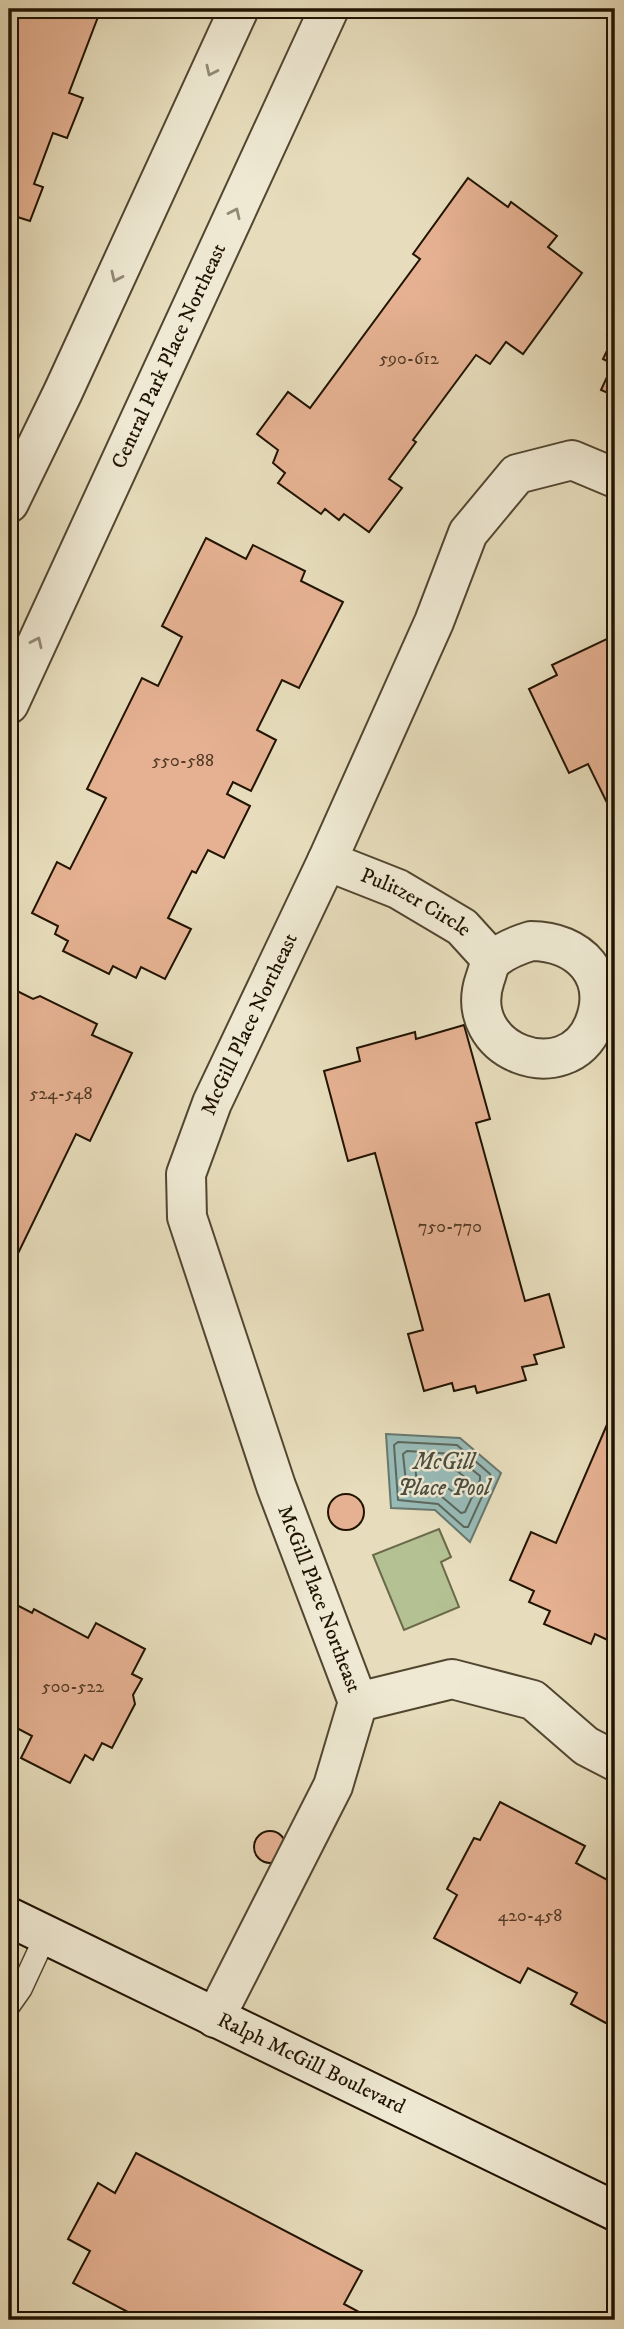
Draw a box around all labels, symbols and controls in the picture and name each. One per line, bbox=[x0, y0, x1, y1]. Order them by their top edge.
one-way arrow bbox=[205, 64, 219, 76]
one-way arrow bbox=[227, 207, 241, 220]
street label: Central Park Place Northeast bbox=[106, 239, 232, 473]
one-way arrow bbox=[110, 270, 124, 282]
house number: 590-612 bbox=[379, 348, 439, 370]
one-way arrow bbox=[29, 637, 43, 649]
house number: 550-588 bbox=[152, 750, 214, 772]
street label: Pulitzer Circle bbox=[357, 862, 477, 942]
street label: McGill Place Northeast bbox=[196, 929, 304, 1119]
house number: 524-548 bbox=[30, 1083, 92, 1105]
house number: 750-770 bbox=[418, 1216, 482, 1238]
water label: McGill Place Pool bbox=[398, 1448, 492, 1503]
street label: McGill Place Northeast bbox=[271, 1502, 367, 1697]
house number: 500-522 bbox=[42, 1676, 104, 1698]
house number: 420-458 bbox=[498, 1905, 562, 1927]
street label: Ralph McGill Boulevard bbox=[213, 2007, 410, 2120]

